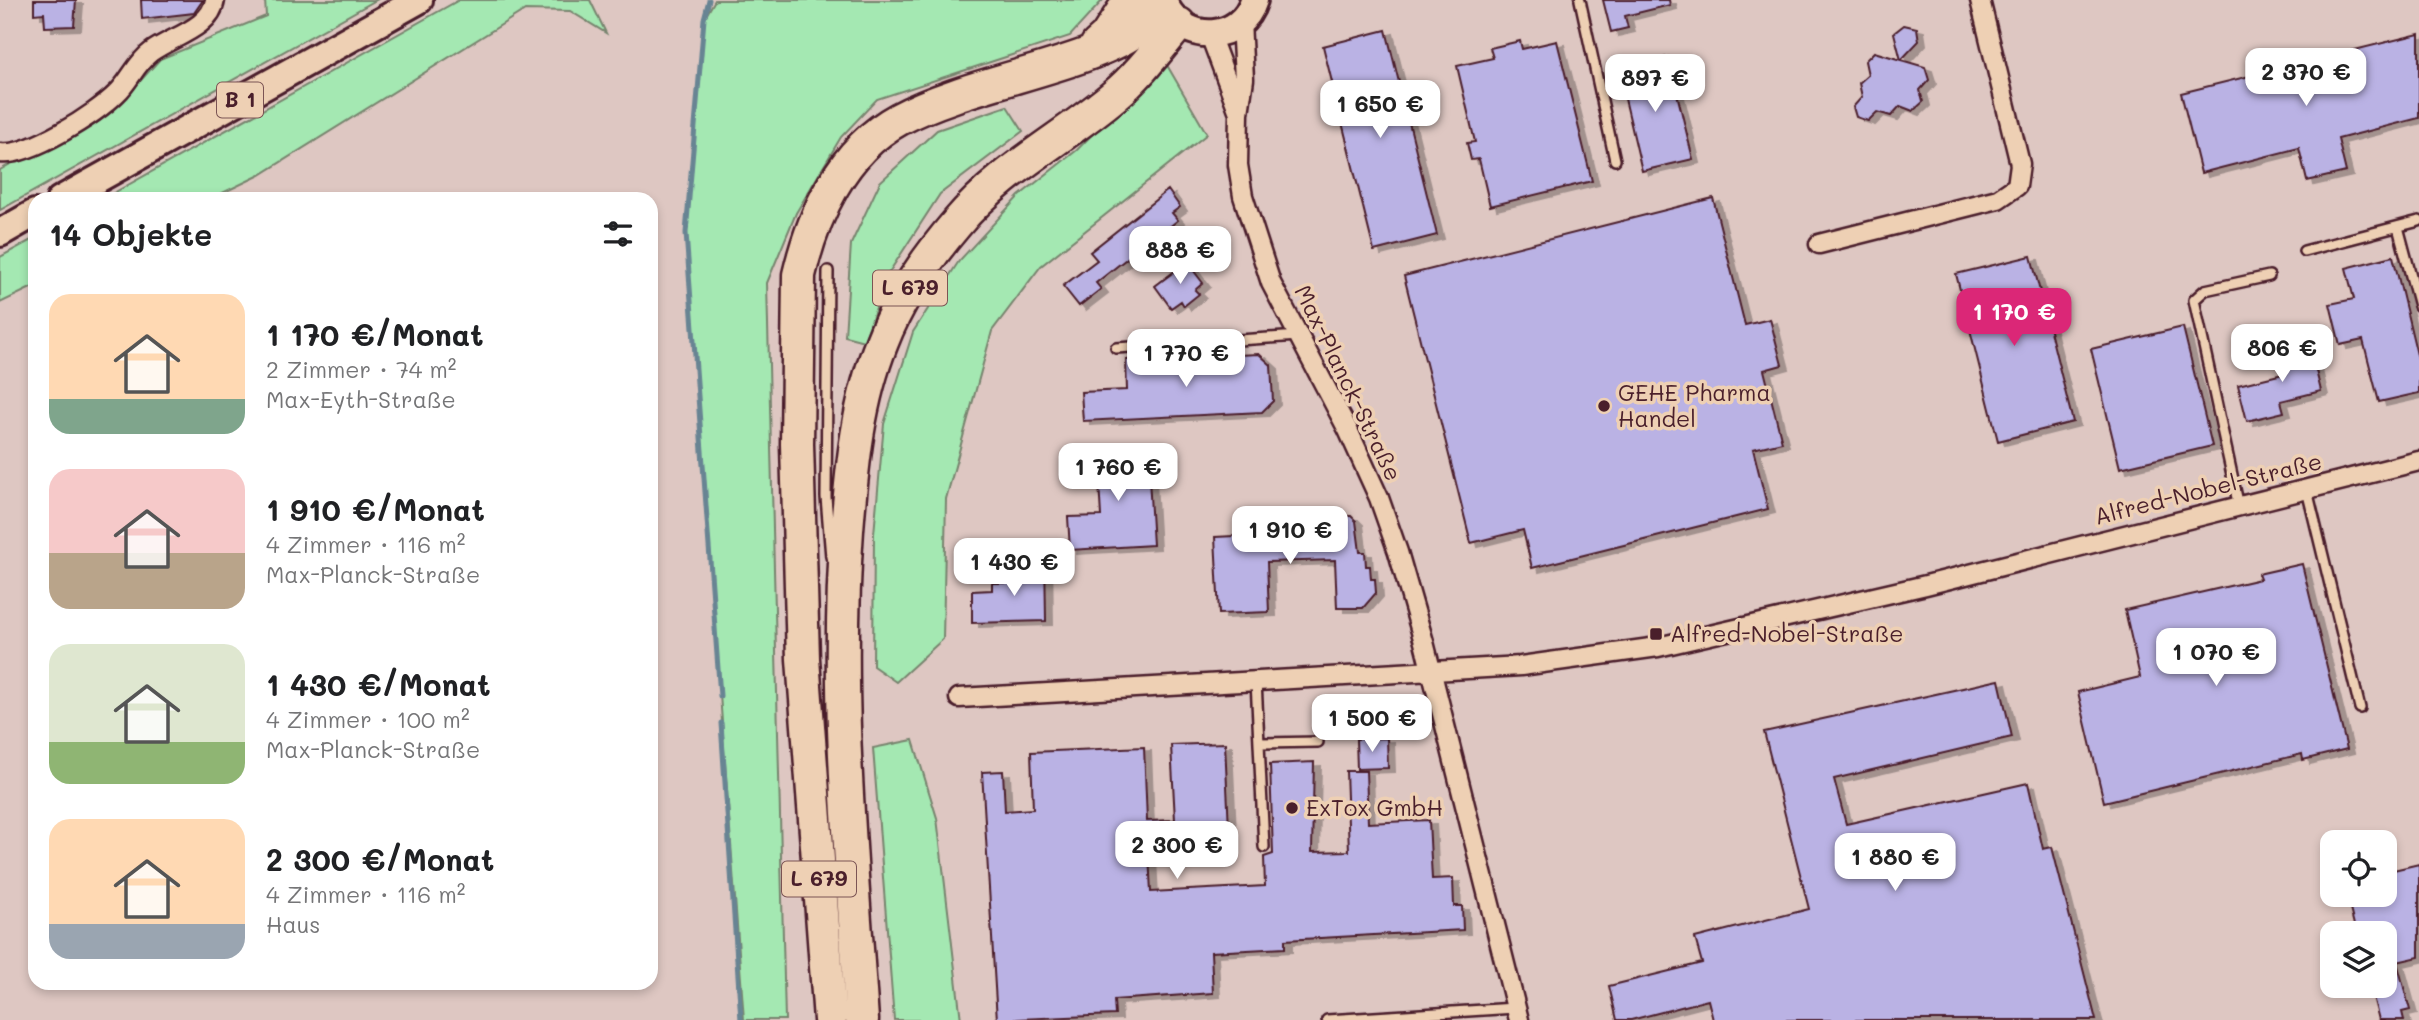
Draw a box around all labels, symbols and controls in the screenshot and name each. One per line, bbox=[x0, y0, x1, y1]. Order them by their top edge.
pin: 2 370 € bbox=[2241, 48, 2371, 108]
pin: 897 € bbox=[1606, 54, 1704, 114]
text: 2 370 € bbox=[2261, 56, 2351, 86]
text: 897 € bbox=[1621, 62, 1689, 92]
pin: 1 650 € bbox=[1315, 80, 1445, 140]
road number: B 1 bbox=[217, 82, 263, 118]
text: 1 650 € bbox=[1336, 88, 1424, 118]
text: 14 Objekte bbox=[49, 214, 212, 254]
icon: filters bbox=[599, 215, 637, 253]
pin: 888 € bbox=[1131, 226, 1229, 286]
text: 888 € bbox=[1145, 234, 1215, 264]
road number: L 679 bbox=[873, 270, 947, 306]
street label: Max-Planck-Straße bbox=[1288, 280, 1409, 485]
pin: 1 170 € bbox=[1949, 288, 2079, 348]
text: 1 170 € bbox=[1972, 296, 2056, 326]
text: 1 170 €/Monat bbox=[266, 314, 483, 354]
icon: home bbox=[105, 322, 189, 406]
pin: 806 € bbox=[2233, 324, 2331, 384]
pin: 1 770 € bbox=[1121, 330, 1251, 389]
text: 806 € bbox=[2247, 332, 2317, 362]
text: 1 770 € bbox=[1143, 337, 1229, 367]
text: 2 Zimmer · 74 m² bbox=[266, 354, 457, 384]
place label: GEHE Pharma Handel bbox=[1618, 377, 1771, 433]
text: Max-Eyth-Straße bbox=[266, 384, 456, 414]
marker: GEHE Pharma Handel bbox=[1596, 398, 1612, 414]
pin: 1 760 € bbox=[1053, 444, 1183, 503]
street label: Alfred-Nobel-Straße bbox=[2091, 445, 2325, 531]
text: 1 760 € bbox=[1075, 451, 1161, 481]
text: 1 910 €/Monat bbox=[266, 489, 485, 529]
icon: home bbox=[105, 497, 189, 581]
pin: 1 910 € bbox=[1225, 506, 1355, 566]
text: 1 910 € bbox=[1248, 514, 1332, 544]
text: 4 Zimmer · 116 m² bbox=[266, 529, 465, 559]
pin: 1 430 € bbox=[949, 538, 1079, 598]
text: 1 430 € bbox=[970, 546, 1058, 576]
text: Max-Planck-Straße bbox=[266, 559, 480, 589]
place label: Alfred-Nobel-Straße bbox=[1670, 618, 1903, 648]
marker: Alfred-Nobel-Straße bbox=[1648, 626, 1664, 642]
pin: 1 070 € bbox=[2151, 628, 2281, 688]
text: 1 070 € bbox=[2172, 636, 2260, 666]
text: 1 430 €/Monat bbox=[266, 664, 491, 704]
icon: home bbox=[105, 672, 189, 756]
pin: 1 500 € bbox=[1307, 694, 1437, 754]
text: 1 500 € bbox=[1328, 702, 1416, 732]
text: 4 Zimmer · 100 m² bbox=[266, 704, 470, 734]
text: Max-Planck-Straße bbox=[266, 734, 480, 764]
place label: ExTox GmbH bbox=[1306, 792, 1443, 822]
marker: ExTox GmbH bbox=[1284, 800, 1300, 816]
pin: 2 300 € bbox=[1112, 822, 1242, 881]
text: 2 300 € bbox=[1131, 829, 1223, 859]
map controls bbox=[2320, 830, 2397, 998]
button: locate bbox=[2320, 830, 2397, 907]
pin: 1 880 € bbox=[1830, 834, 1960, 893]
text: 2 300 €/Monat bbox=[266, 839, 494, 879]
text: 1 880 € bbox=[1851, 841, 1939, 871]
icon: home bbox=[105, 847, 189, 931]
road number: L 679 bbox=[782, 862, 856, 896]
text: 4 Zimmer · 116 m² bbox=[266, 879, 465, 909]
text: Haus bbox=[266, 909, 321, 939]
button: layers bbox=[2320, 921, 2397, 998]

